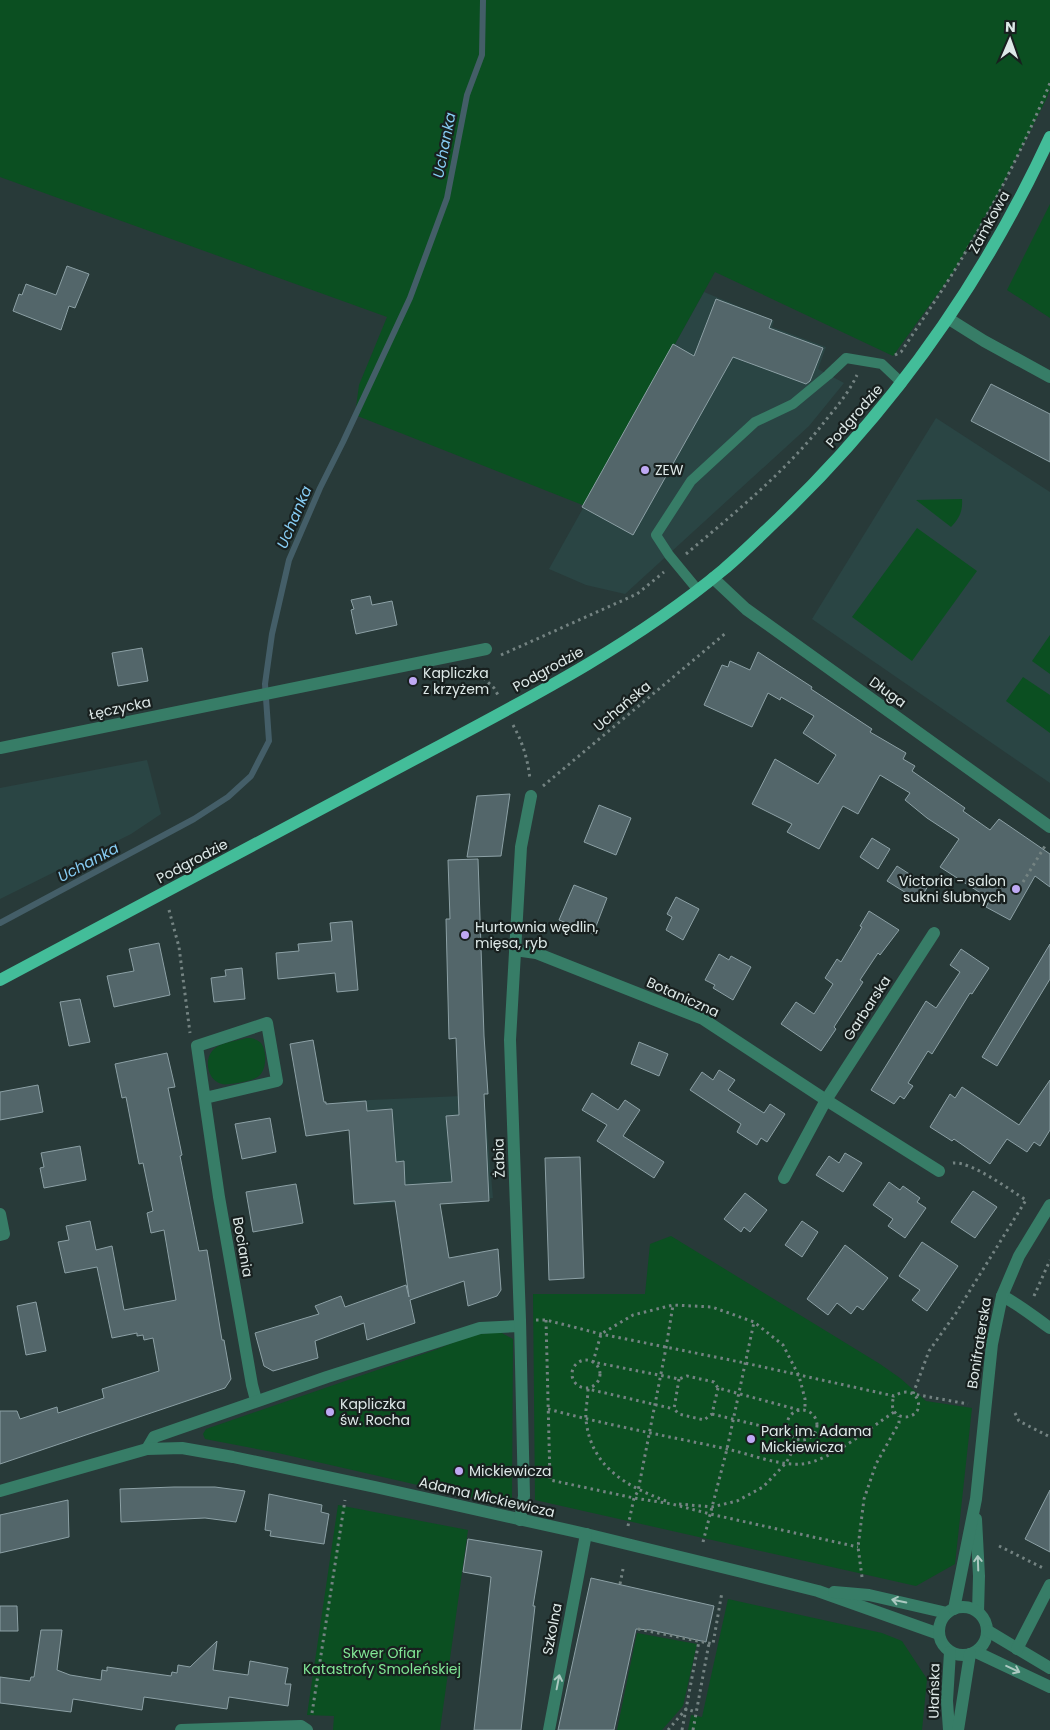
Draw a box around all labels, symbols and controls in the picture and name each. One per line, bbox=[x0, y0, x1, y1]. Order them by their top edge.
north arrow bbox=[985, 15, 1035, 65]
text: N bbox=[1005, 17, 1016, 37]
water label: Uchanka bbox=[427, 110, 461, 180]
street label: Zamkowa bbox=[964, 187, 1014, 257]
street label: Podgrodzie bbox=[821, 380, 887, 452]
place label: ZEW bbox=[655, 460, 684, 480]
marker: ZEW bbox=[639, 464, 651, 476]
water label: Uchanka bbox=[271, 482, 317, 552]
street label: Podgrodzie bbox=[509, 641, 587, 697]
place label: Kapliczka z krzyżem bbox=[423, 663, 489, 699]
street label: Długa bbox=[865, 672, 911, 712]
marker: Kapliczka z krzyżem bbox=[407, 675, 419, 687]
street label: Uchańska bbox=[589, 676, 655, 736]
street label: Łęczycka bbox=[87, 692, 153, 724]
street label: Podgrodzie bbox=[153, 834, 231, 888]
water label: Uchanka bbox=[54, 837, 122, 887]
place label: Victoria - salon sukni ślubnych bbox=[899, 871, 1006, 907]
marker: Victoria - salon sukni ślubnych bbox=[1010, 883, 1022, 895]
place label: Hurtownia wędlin, mięsa, ryb bbox=[475, 917, 598, 953]
marker: Hurtownia wędlin, mięsa, ryb bbox=[459, 929, 471, 941]
street label: Botaniczna bbox=[643, 972, 723, 1022]
street label: Garbarska bbox=[839, 972, 895, 1044]
street label: Żabia bbox=[488, 1138, 510, 1178]
street label: Bociania bbox=[228, 1215, 258, 1279]
street label: Bonifraterska bbox=[962, 1296, 996, 1390]
place label: Kapliczka św. Rocha bbox=[340, 1394, 410, 1430]
marker: Kapliczka św. Rocha bbox=[324, 1406, 336, 1418]
place label: Park im. Adama Mickiewicza bbox=[761, 1421, 872, 1457]
marker: Park im. Adama Mickiewicza bbox=[745, 1433, 757, 1445]
place label: Mickiewicza bbox=[469, 1461, 552, 1481]
marker: Mickiewicza bbox=[453, 1465, 465, 1477]
street label: Adama Mickiewicza bbox=[417, 1472, 557, 1522]
one-way arrow bbox=[973, 1555, 983, 1572]
one-way arrow bbox=[892, 1596, 908, 1605]
street label: Szkolna bbox=[537, 1601, 567, 1657]
park label: Skwer Ofiar Katastrofy Smoleńskiej bbox=[303, 1643, 461, 1679]
street label: Ułańska bbox=[924, 1663, 944, 1719]
one-way arrow bbox=[1005, 1665, 1020, 1675]
one-way arrow bbox=[553, 1674, 563, 1690]

